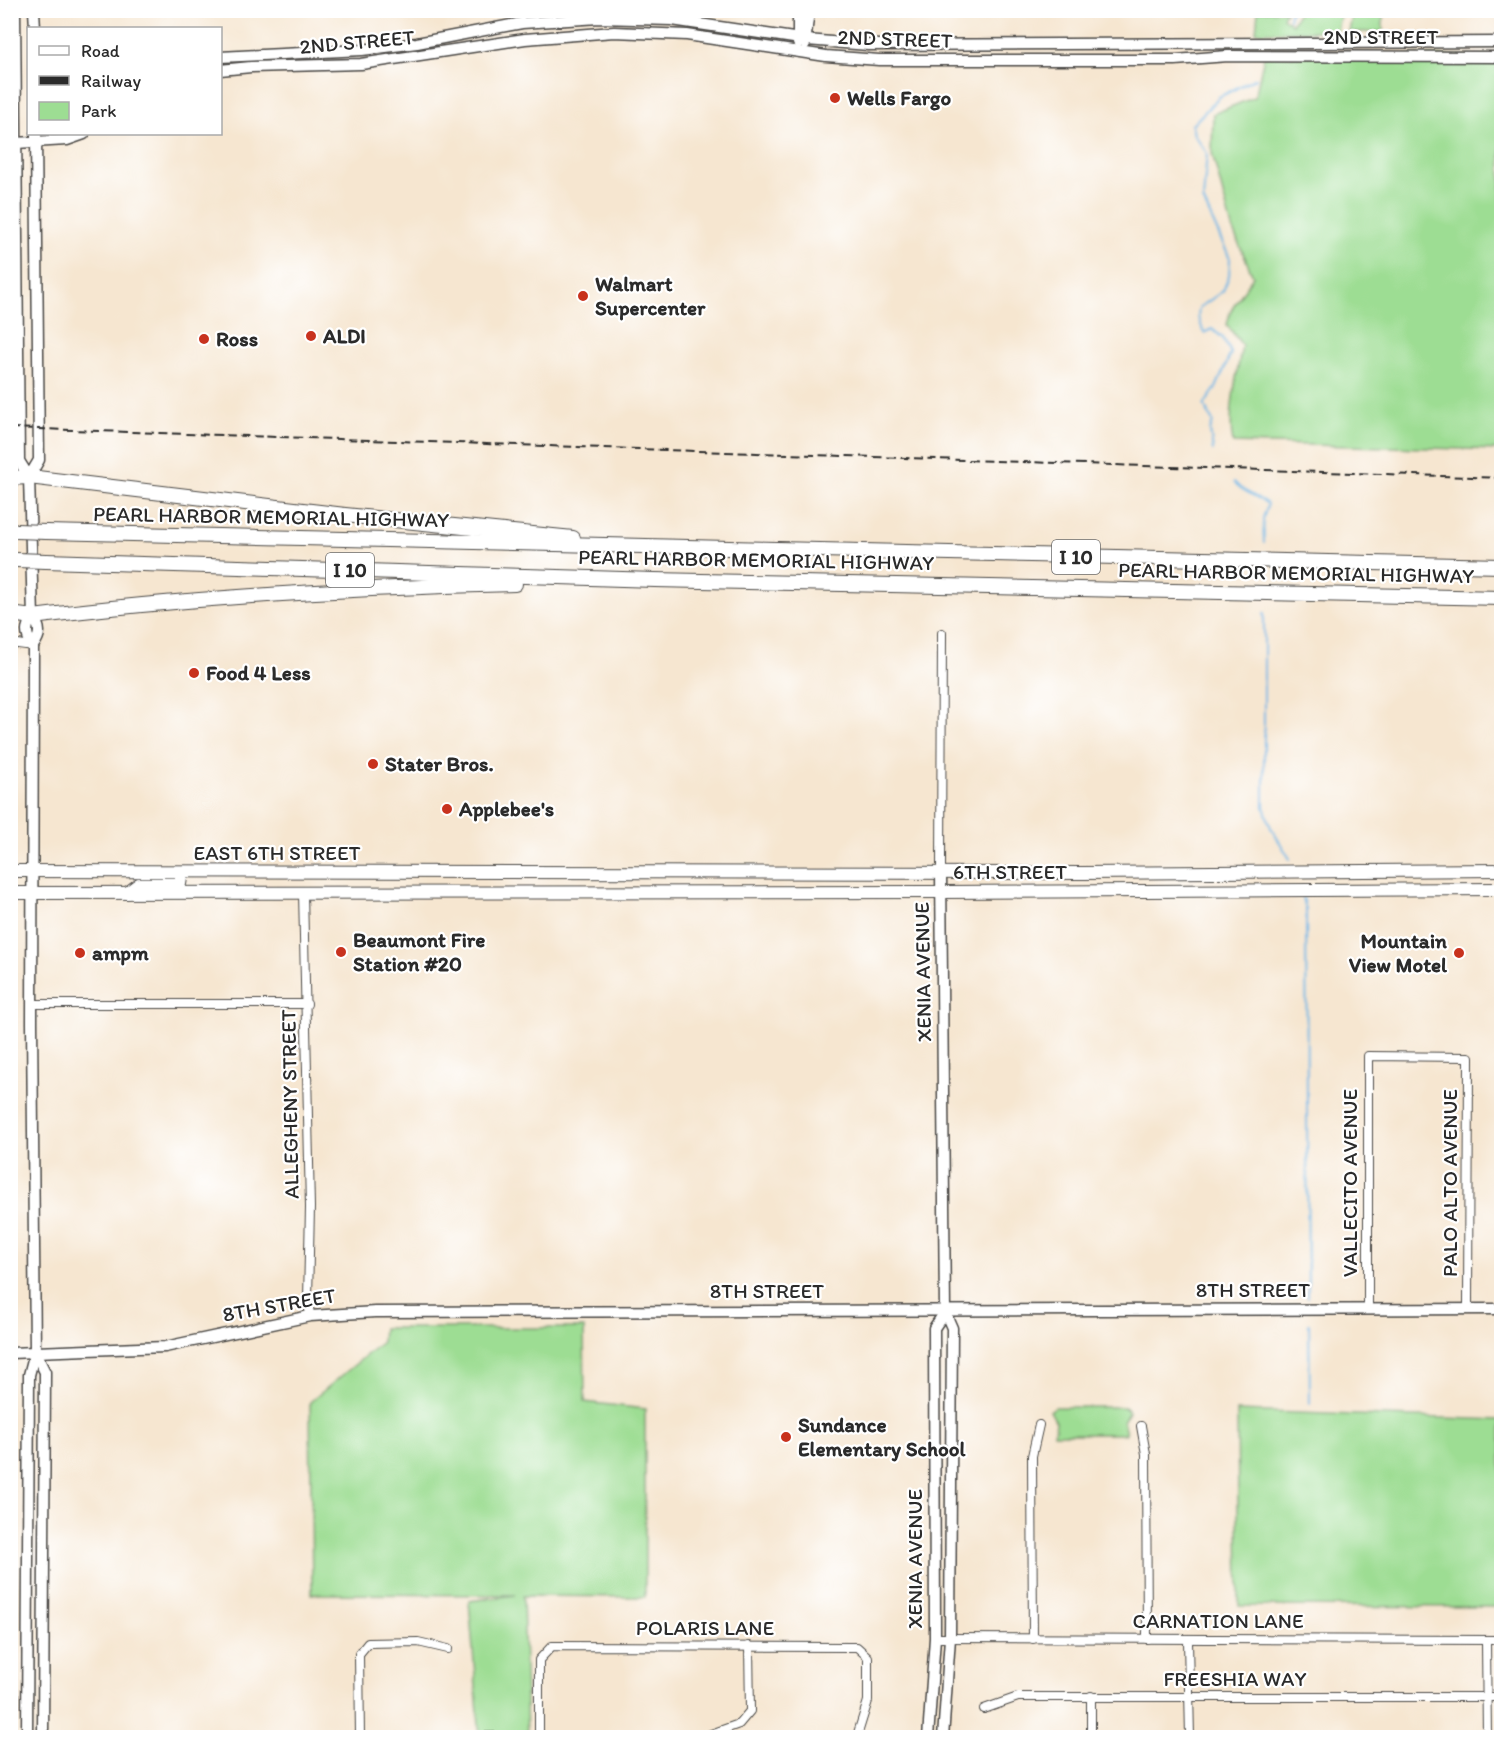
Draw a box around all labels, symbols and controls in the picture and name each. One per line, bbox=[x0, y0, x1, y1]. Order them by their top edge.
street label: 2ND STREET bbox=[299, 24, 416, 59]
street label: 2ND STREET bbox=[837, 24, 953, 53]
street label: 2ND STREET bbox=[1324, 24, 1439, 49]
legend bbox=[27, 27, 222, 135]
text: Road bbox=[81, 40, 120, 62]
text: Railway bbox=[81, 70, 142, 92]
place label: Wells Fargo bbox=[847, 85, 952, 111]
marker: Wells Fargo bbox=[828, 91, 842, 105]
text: Park bbox=[81, 100, 116, 122]
place label: Walmart Supercenter bbox=[595, 271, 706, 321]
marker: Walmart Supercenter bbox=[576, 289, 590, 303]
place label: ALDI bbox=[322, 323, 366, 348]
place label: Ross bbox=[216, 326, 258, 351]
marker: ALDI bbox=[304, 329, 318, 343]
marker: Ross bbox=[197, 332, 211, 346]
street label: PEARL HARBOR MEMORIAL HIGHWAY bbox=[93, 501, 449, 532]
road number: I 10 bbox=[1052, 540, 1100, 574]
street label: PEARL HARBOR MEMORIAL HIGHWAY bbox=[578, 544, 934, 575]
road number: I 10 bbox=[326, 553, 374, 587]
street label: PEARL HARBOR MEMORIAL HIGHWAY bbox=[1118, 557, 1474, 588]
place label: Food 4 Less bbox=[206, 660, 311, 685]
marker: Food 4 Less bbox=[187, 666, 201, 680]
place label: Stater Bros. bbox=[385, 751, 494, 776]
marker: Stater Bros. bbox=[366, 757, 380, 771]
place label: Applebee's bbox=[458, 796, 554, 822]
marker: Applebee's bbox=[440, 802, 454, 816]
street label: EAST 6TH STREET bbox=[194, 840, 361, 865]
street label: 6TH STREET bbox=[953, 859, 1067, 884]
street label: XENIA AVENUE bbox=[909, 902, 936, 1042]
place label: Beaumont Fire Station #20 bbox=[353, 927, 485, 976]
place label: Mountain View Motel bbox=[1349, 928, 1448, 977]
place label: ampm bbox=[92, 940, 149, 966]
marker: Beaumont Fire Station #20 bbox=[334, 945, 348, 959]
marker: ampm bbox=[73, 946, 87, 960]
marker: Mountain View Motel bbox=[1452, 946, 1466, 960]
street label: ALLEGHENY STREET bbox=[275, 1009, 304, 1199]
street label: VALLECITO AVENUE bbox=[1337, 1088, 1362, 1277]
street label: PALO ALTO AVENUE bbox=[1437, 1089, 1462, 1277]
street label: 8TH STREET bbox=[1196, 1277, 1310, 1302]
street label: 8TH STREET bbox=[710, 1278, 824, 1303]
street label: 8TH STREET bbox=[220, 1282, 338, 1327]
place label: Sundance Elementary School bbox=[798, 1412, 967, 1462]
marker: Sundance Elementary School bbox=[779, 1430, 793, 1444]
street label: XENIA AVENUE bbox=[902, 1489, 927, 1629]
street label: CARNATION LANE bbox=[1132, 1608, 1304, 1633]
street label: POLARIS LANE bbox=[636, 1615, 775, 1640]
street label: FREESHIA WAY bbox=[1164, 1666, 1306, 1691]

